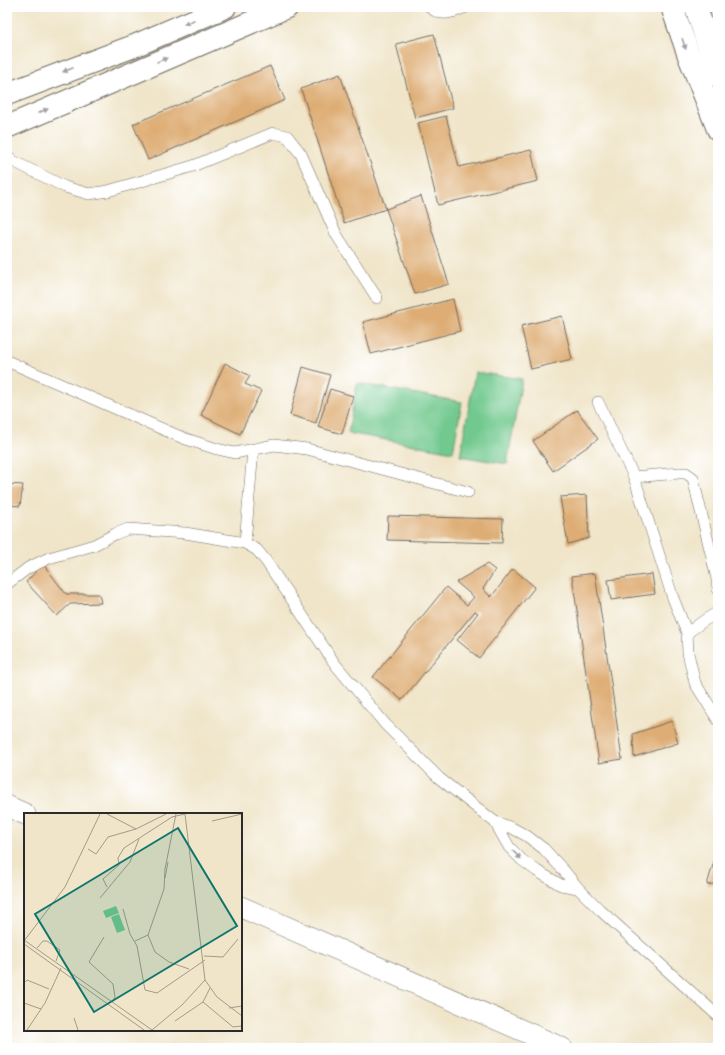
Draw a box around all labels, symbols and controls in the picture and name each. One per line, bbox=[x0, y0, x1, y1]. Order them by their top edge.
one-way arrow bbox=[184, 19, 195, 25]
one-way arrow bbox=[682, 38, 688, 50]
one-way arrow bbox=[157, 57, 168, 63]
one-way arrow bbox=[62, 68, 74, 74]
one-way arrow bbox=[37, 108, 49, 114]
inset map bbox=[24, 813, 242, 1031]
one-way arrow bbox=[512, 850, 522, 860]

